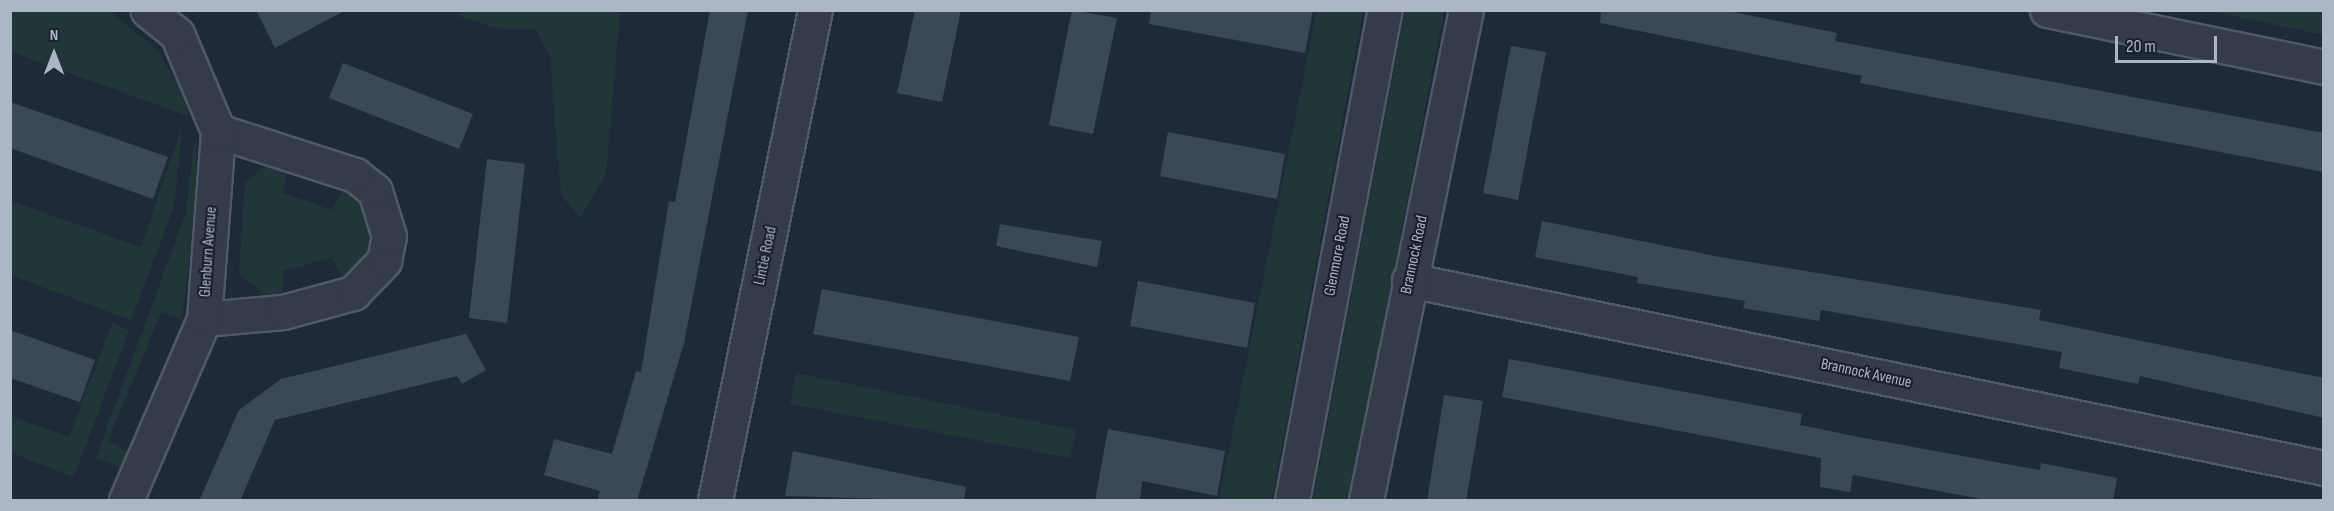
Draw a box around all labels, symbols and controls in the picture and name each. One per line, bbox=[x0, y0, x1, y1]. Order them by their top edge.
north arrow bbox=[24, 24, 84, 84]
scale bar bbox=[2118, 24, 2220, 62]
text: N bbox=[50, 26, 58, 45]
text: 20 m bbox=[2126, 36, 2156, 57]
street label: Glenburn Avenue bbox=[196, 206, 222, 298]
street label: Glenmore Road bbox=[1321, 214, 1355, 298]
street label: Brannock Road bbox=[1397, 214, 1433, 296]
street label: Lintie Road bbox=[750, 225, 782, 287]
street label: Brannock Avenue bbox=[1819, 355, 1913, 393]

